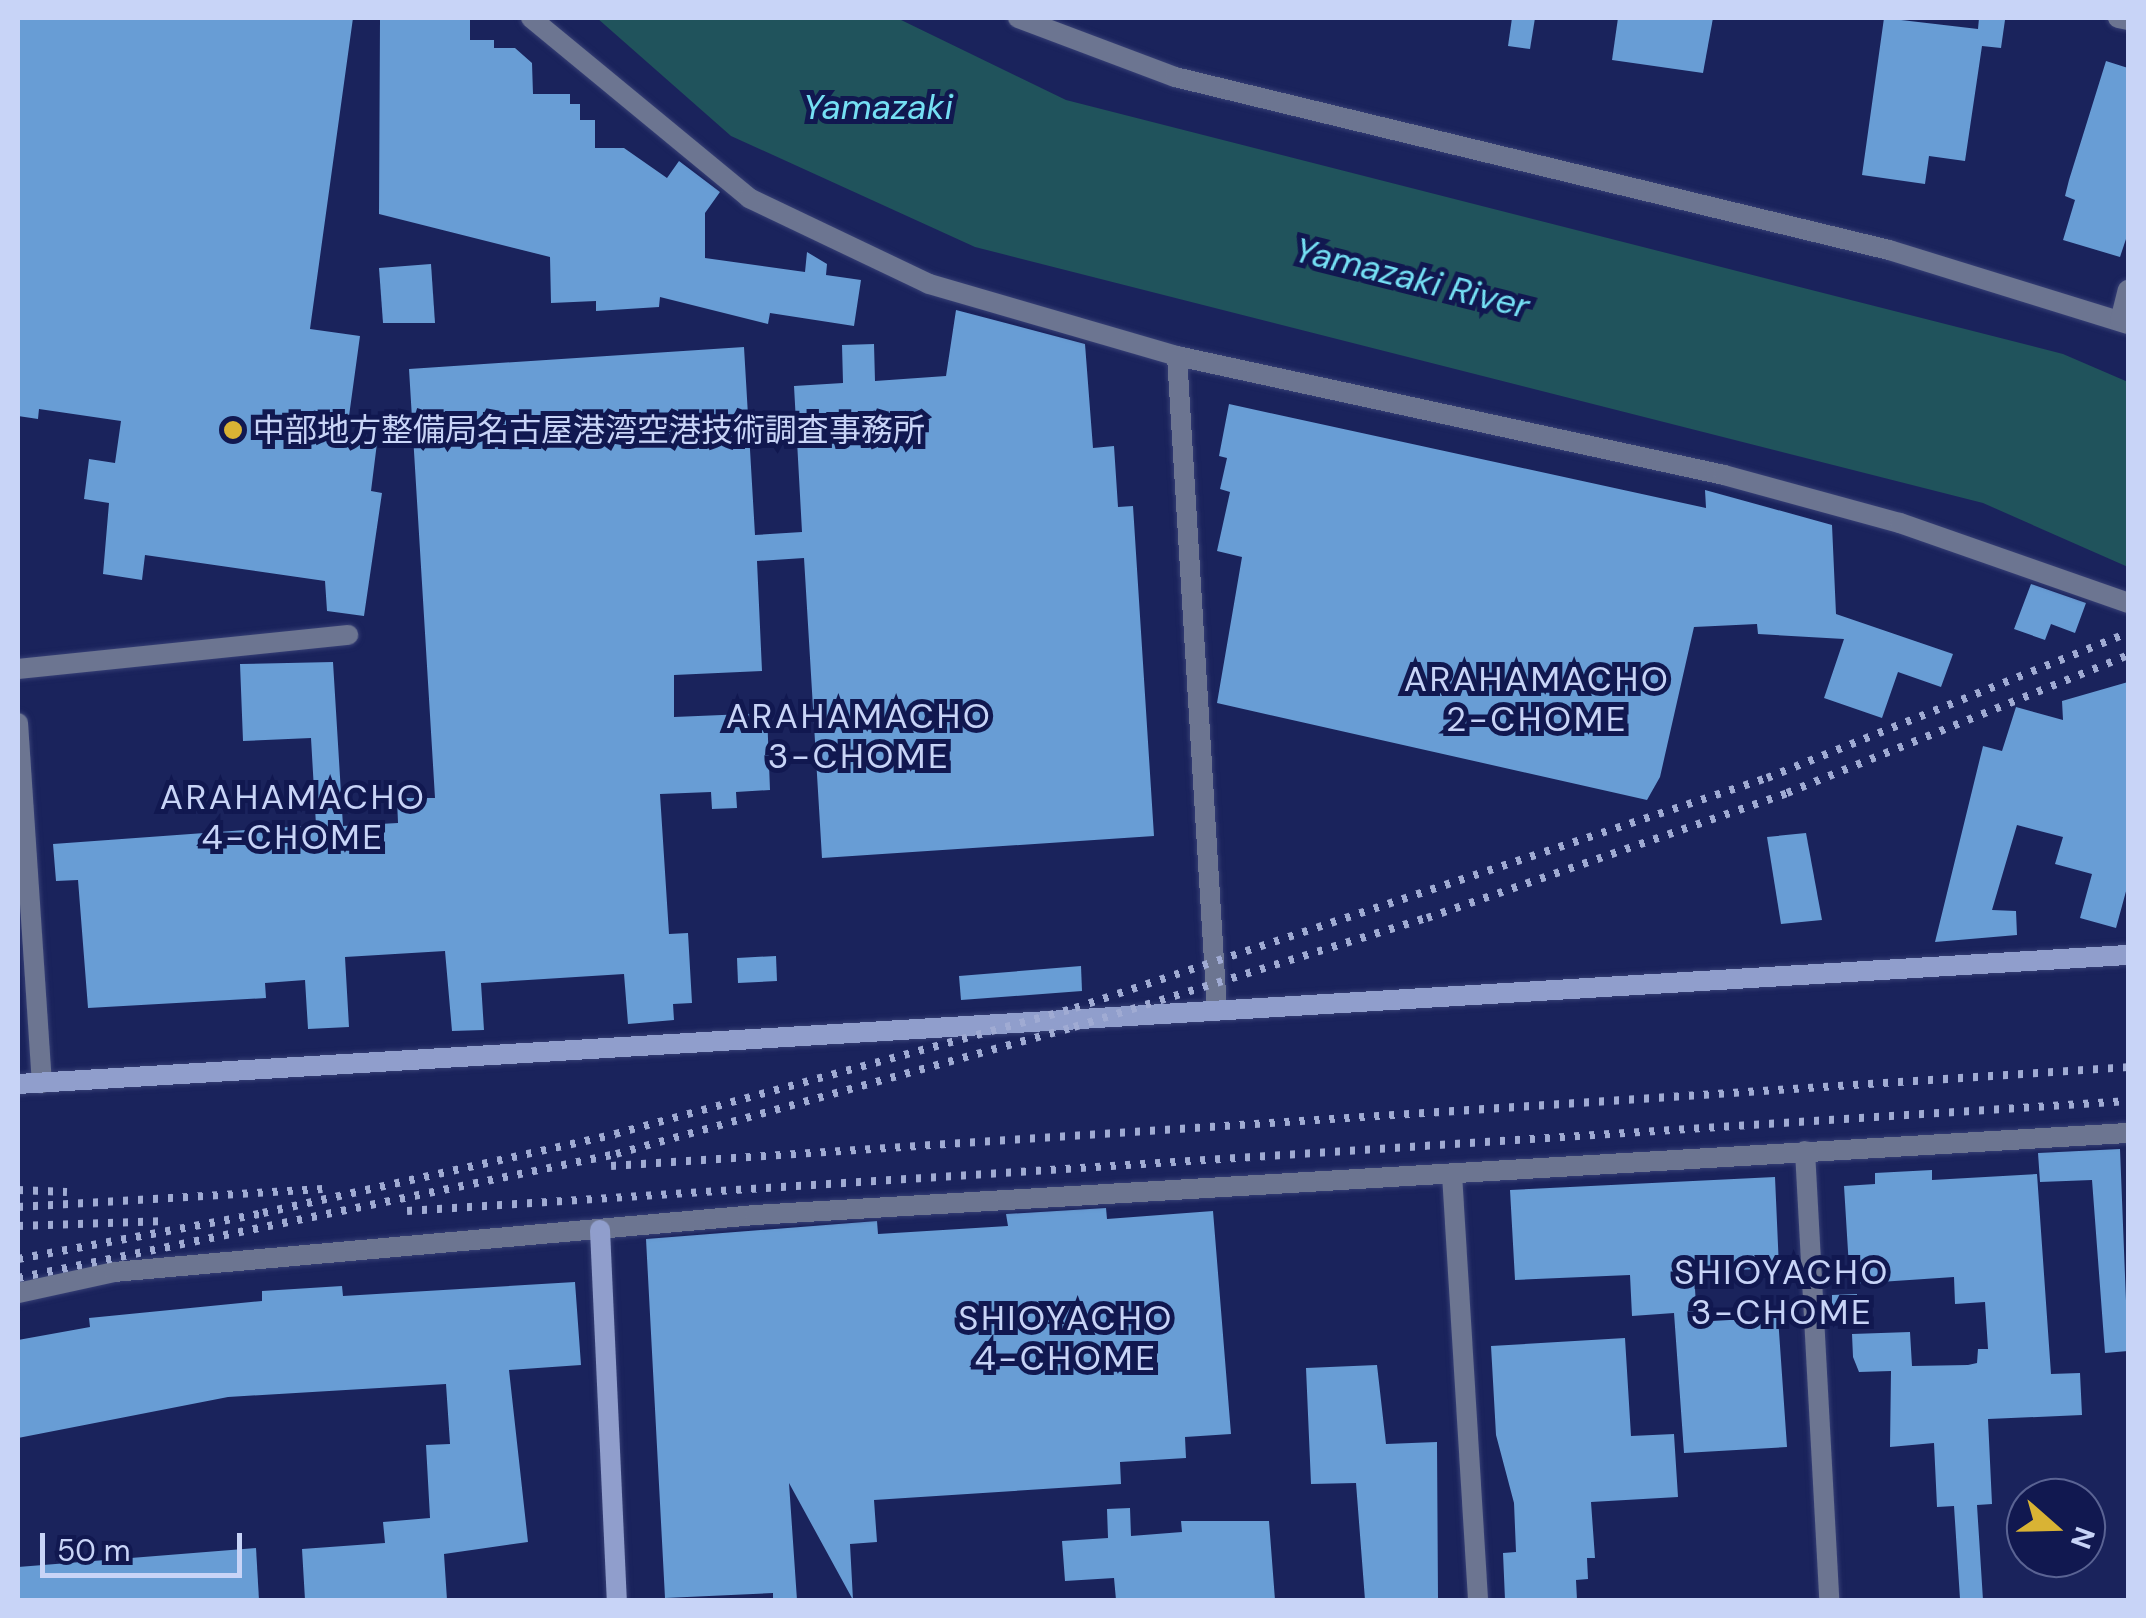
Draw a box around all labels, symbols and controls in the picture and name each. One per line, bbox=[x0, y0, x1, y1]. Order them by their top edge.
water label: Yamazaki bbox=[803, 86, 953, 128]
water label: Yamazaki River bbox=[1290, 229, 1534, 327]
place label: 中部地方整備局名古屋港湾空港技術調査事務所 bbox=[253, 411, 925, 449]
marker: 中部地方整備局名古屋港湾空港技術調査事務所 bbox=[222, 419, 244, 441]
district label: ARAHAMACHO 2-CHOME bbox=[1404, 658, 1670, 740]
district label: ARAHAMACHO 3-CHOME bbox=[726, 695, 992, 777]
district label: ARAHAMACHO 4-CHOME bbox=[160, 776, 426, 858]
district label: SHIOYACHO 3-CHOME bbox=[1674, 1251, 1890, 1333]
district label: SHIOYACHO 4-CHOME bbox=[958, 1297, 1174, 1379]
north arrow bbox=[2006, 1478, 2106, 1578]
scale bar bbox=[45, 1513, 248, 1575]
text: N bbox=[2062, 1522, 2104, 1554]
text: 50 m bbox=[57, 1531, 131, 1570]

